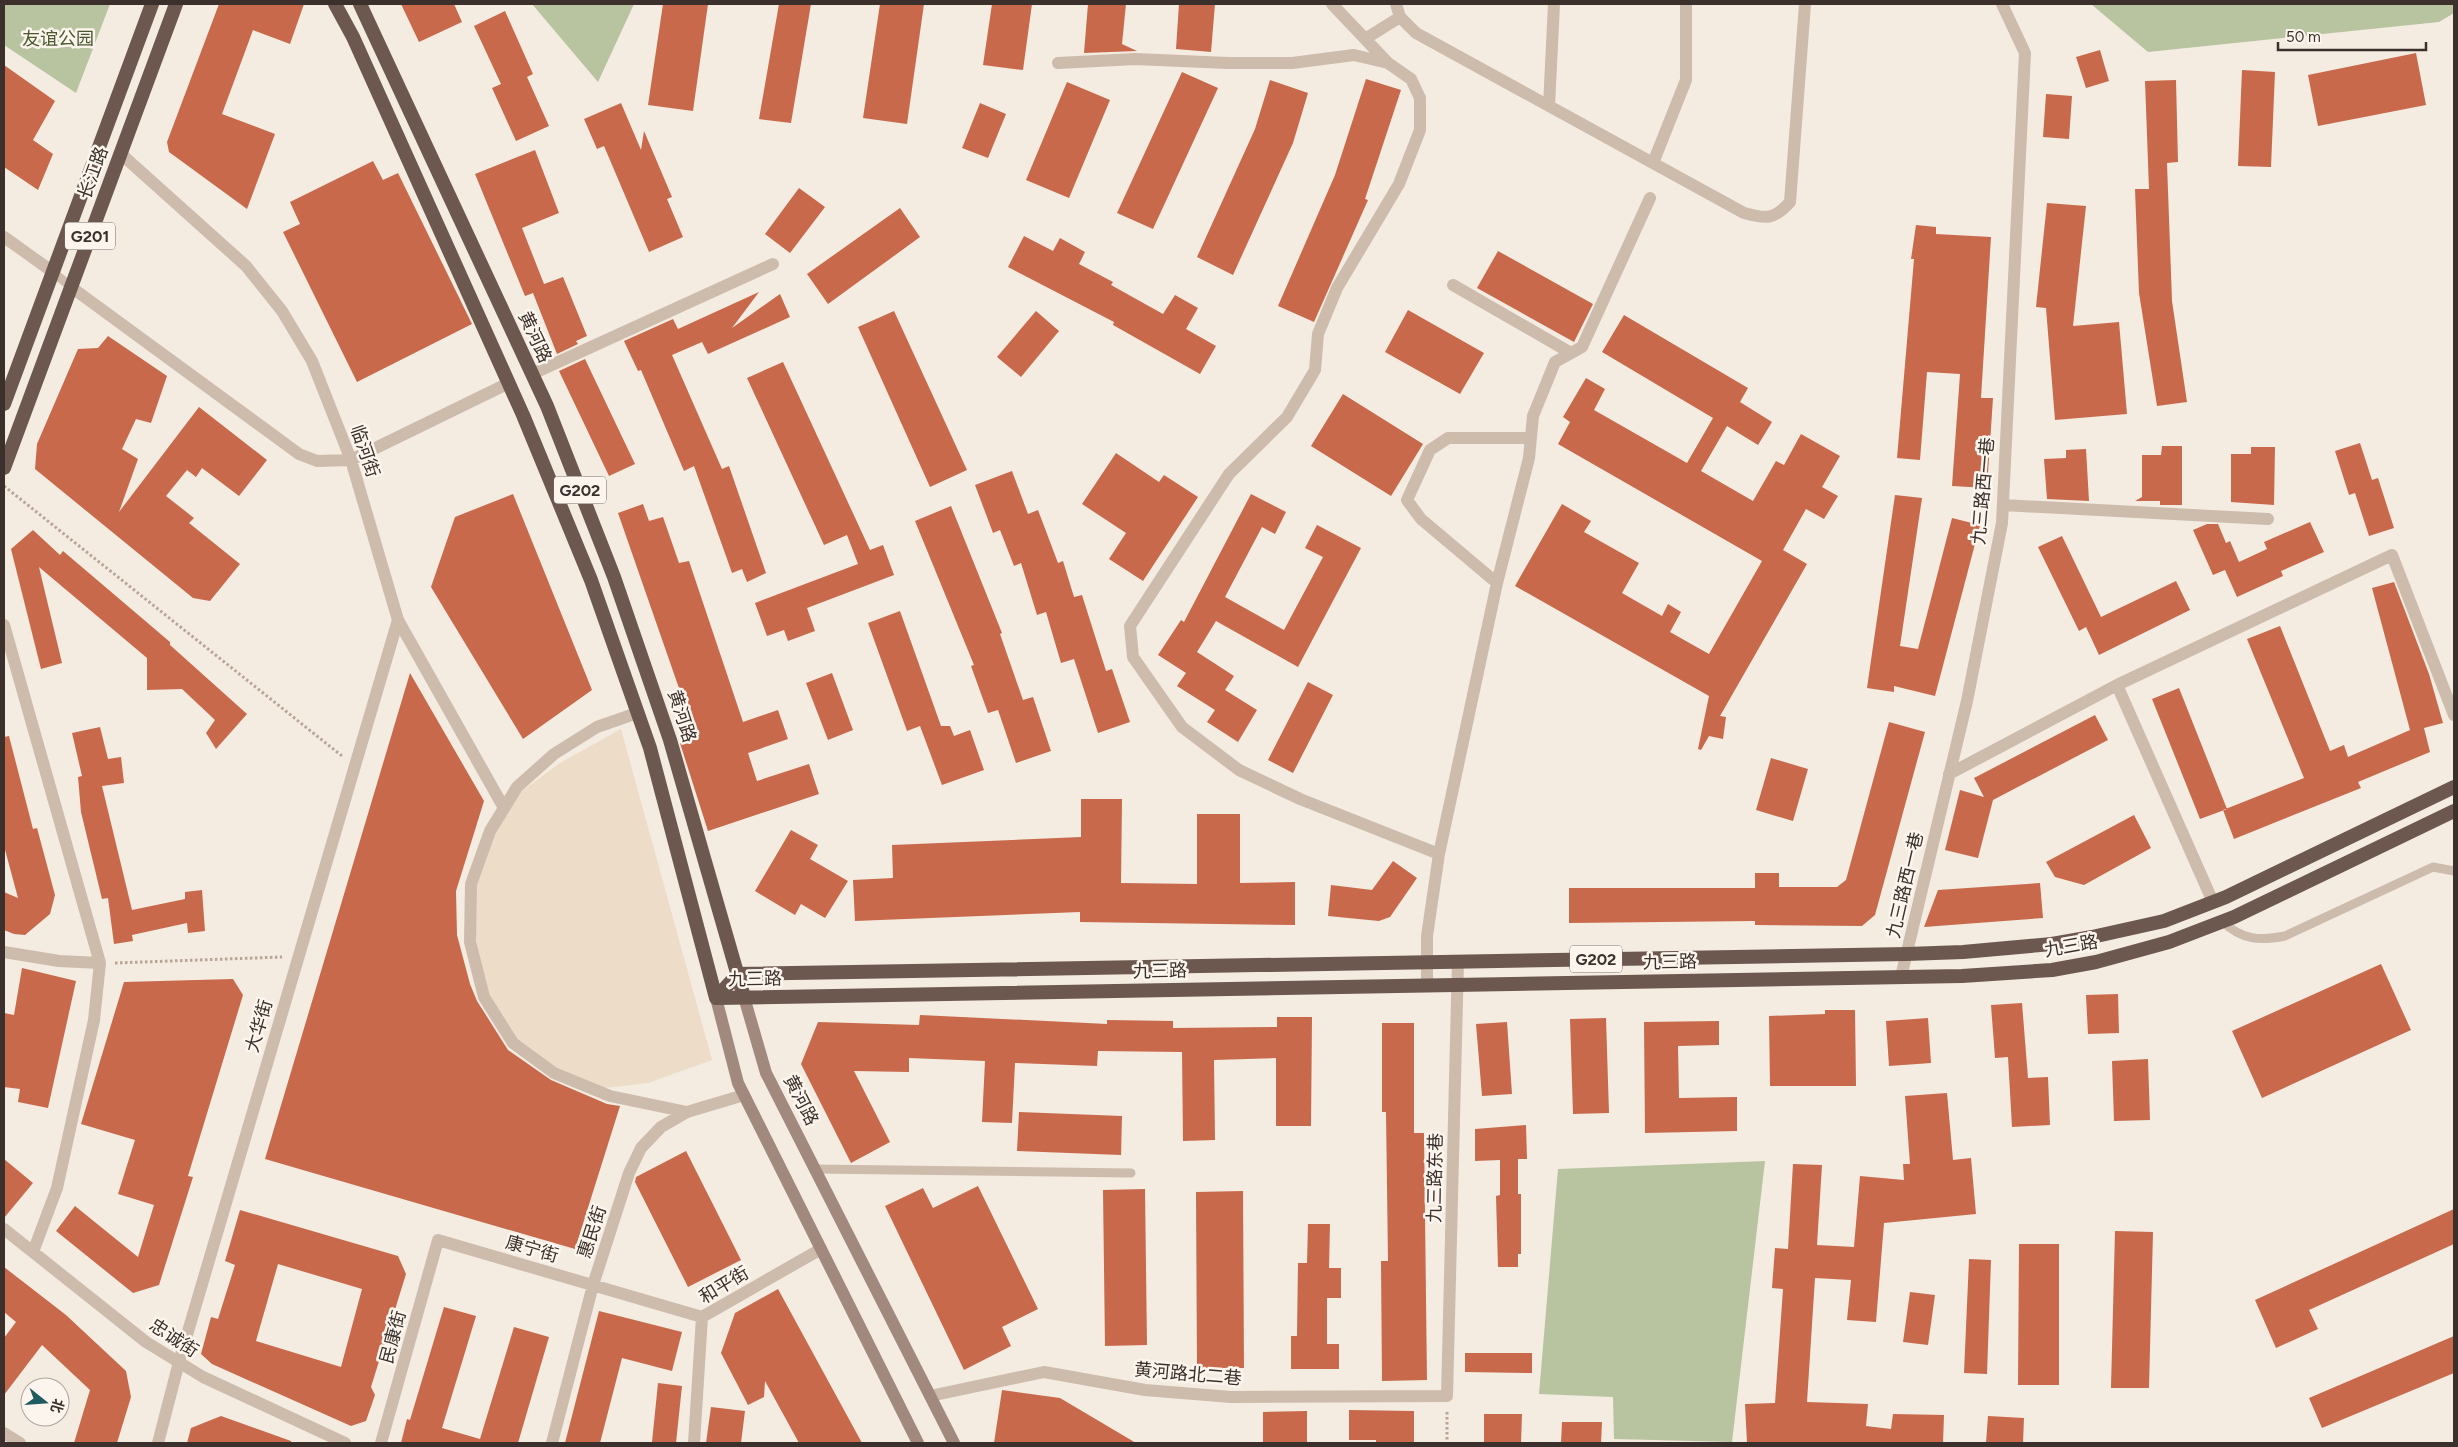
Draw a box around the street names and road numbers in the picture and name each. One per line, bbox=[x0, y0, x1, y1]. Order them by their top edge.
street label: 长江路 bbox=[73, 144, 113, 202]
road number: G201 bbox=[65, 222, 115, 250]
street label: 黄河路 bbox=[514, 308, 556, 366]
street label: 临河街 bbox=[346, 422, 384, 480]
street label: 九三路西一巷 bbox=[1967, 436, 1999, 546]
road number: G202 bbox=[554, 476, 606, 504]
street label: 黄河路 bbox=[663, 687, 701, 745]
street label: 九三路西一巷 bbox=[1882, 830, 1928, 940]
street label: 九三路 bbox=[2043, 930, 2099, 962]
road number: G202 bbox=[1570, 946, 1622, 972]
street label: 九三路 bbox=[1643, 951, 1697, 973]
street label: 九三路 bbox=[1133, 960, 1187, 982]
street label: 九三路 bbox=[728, 968, 782, 990]
street label: 大华街 bbox=[241, 997, 277, 1055]
street label: 黄河路 bbox=[779, 1071, 823, 1129]
street label: 九三路东巷 bbox=[1423, 1133, 1447, 1223]
street label: 惠民街 bbox=[573, 1203, 611, 1261]
street label: 康宁街 bbox=[503, 1231, 561, 1267]
street label: 和平街 bbox=[695, 1262, 753, 1308]
street label: 民康街 bbox=[375, 1308, 411, 1366]
street label: 忠诚街 bbox=[145, 1314, 203, 1362]
street label: 黄河路北二巷 bbox=[1133, 1358, 1243, 1390]

